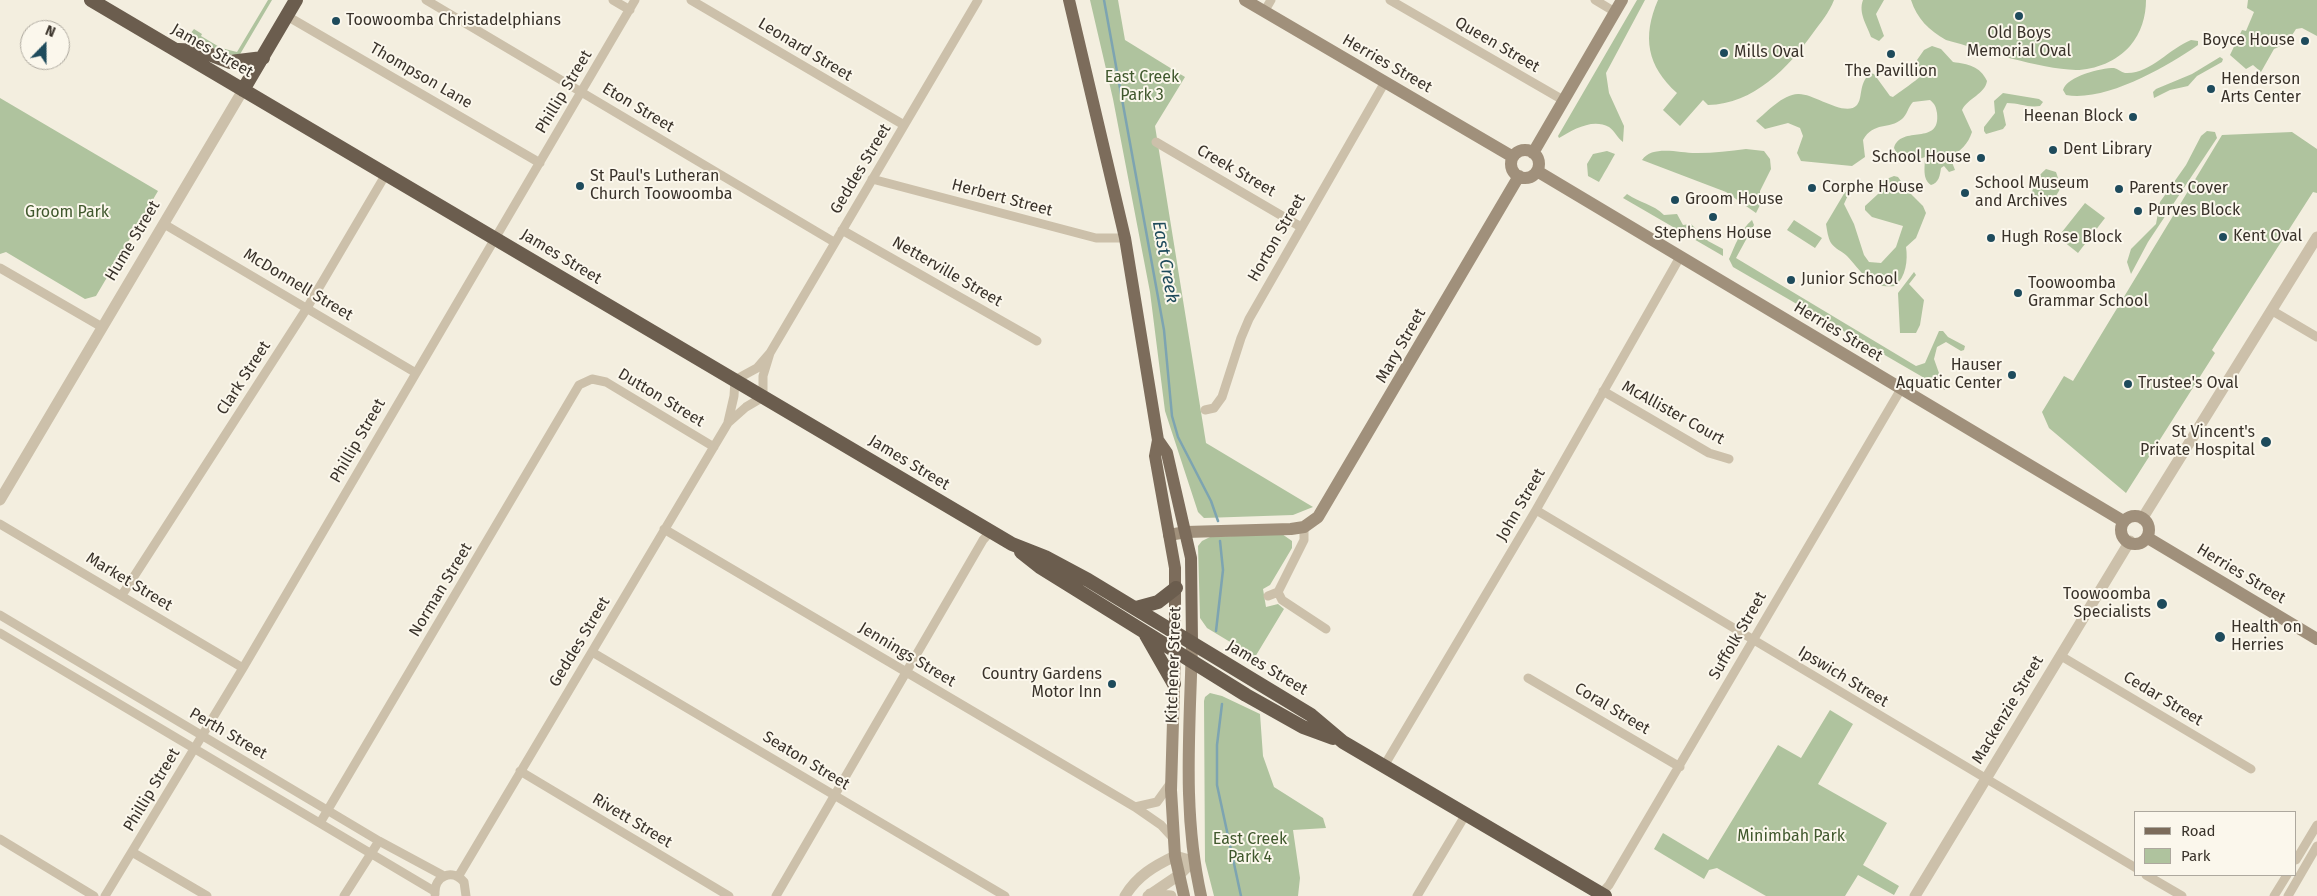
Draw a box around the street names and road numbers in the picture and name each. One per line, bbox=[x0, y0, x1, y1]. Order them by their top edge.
street label: Queen Street bbox=[1451, 13, 1543, 77]
street label: Leonard Street bbox=[754, 14, 856, 86]
street label: James Street bbox=[168, 20, 256, 82]
street label: Herries Street bbox=[1339, 31, 1435, 97]
street label: Thompson Lane bbox=[366, 39, 476, 113]
street label: Phillip Street bbox=[532, 47, 596, 137]
street label: Eton Street bbox=[599, 79, 677, 137]
street label: Geddes Street bbox=[827, 120, 895, 218]
street label: Creek Street bbox=[1193, 141, 1279, 201]
street label: Herbert Street bbox=[949, 175, 1055, 221]
street label: Horton Street bbox=[1244, 191, 1310, 285]
street label: Hume Street bbox=[102, 197, 164, 285]
street label: James Street bbox=[517, 225, 605, 289]
street label: Netterville Street bbox=[889, 233, 1005, 311]
street label: McDonnell Street bbox=[240, 245, 356, 325]
street label: Herries Street bbox=[1790, 298, 1886, 366]
street label: Mary Street bbox=[1372, 305, 1430, 387]
street label: Clark Street bbox=[213, 337, 275, 419]
street label: Dutton Street bbox=[614, 365, 708, 431]
street label: McAllister Court bbox=[1618, 377, 1728, 449]
street label: Phillip Street bbox=[326, 396, 390, 486]
street label: James Street bbox=[865, 431, 953, 495]
street label: John Street bbox=[1493, 465, 1549, 545]
street label: Norman Street bbox=[406, 540, 476, 640]
street label: Herries Street bbox=[2193, 540, 2289, 608]
street label: Market Street bbox=[82, 549, 176, 615]
street label: Suffolk Street bbox=[1705, 589, 1771, 683]
street label: Geddes Street bbox=[546, 593, 614, 691]
street label: Kitchener Street bbox=[1162, 606, 1186, 724]
street label: Jennings Street bbox=[855, 619, 959, 691]
street label: James Street bbox=[1223, 636, 1311, 700]
street label: Ipswich Street bbox=[1794, 642, 1892, 712]
street label: Mackenzie Street bbox=[1968, 652, 2048, 768]
street label: Cedar Street bbox=[2120, 668, 2206, 730]
street label: Coral Street bbox=[1571, 679, 1653, 739]
street label: Perth Street bbox=[186, 704, 270, 764]
street label: Seaton Street bbox=[759, 728, 853, 794]
street label: Phillip Street bbox=[120, 745, 184, 835]
street label: Rivett Street bbox=[589, 790, 675, 852]

